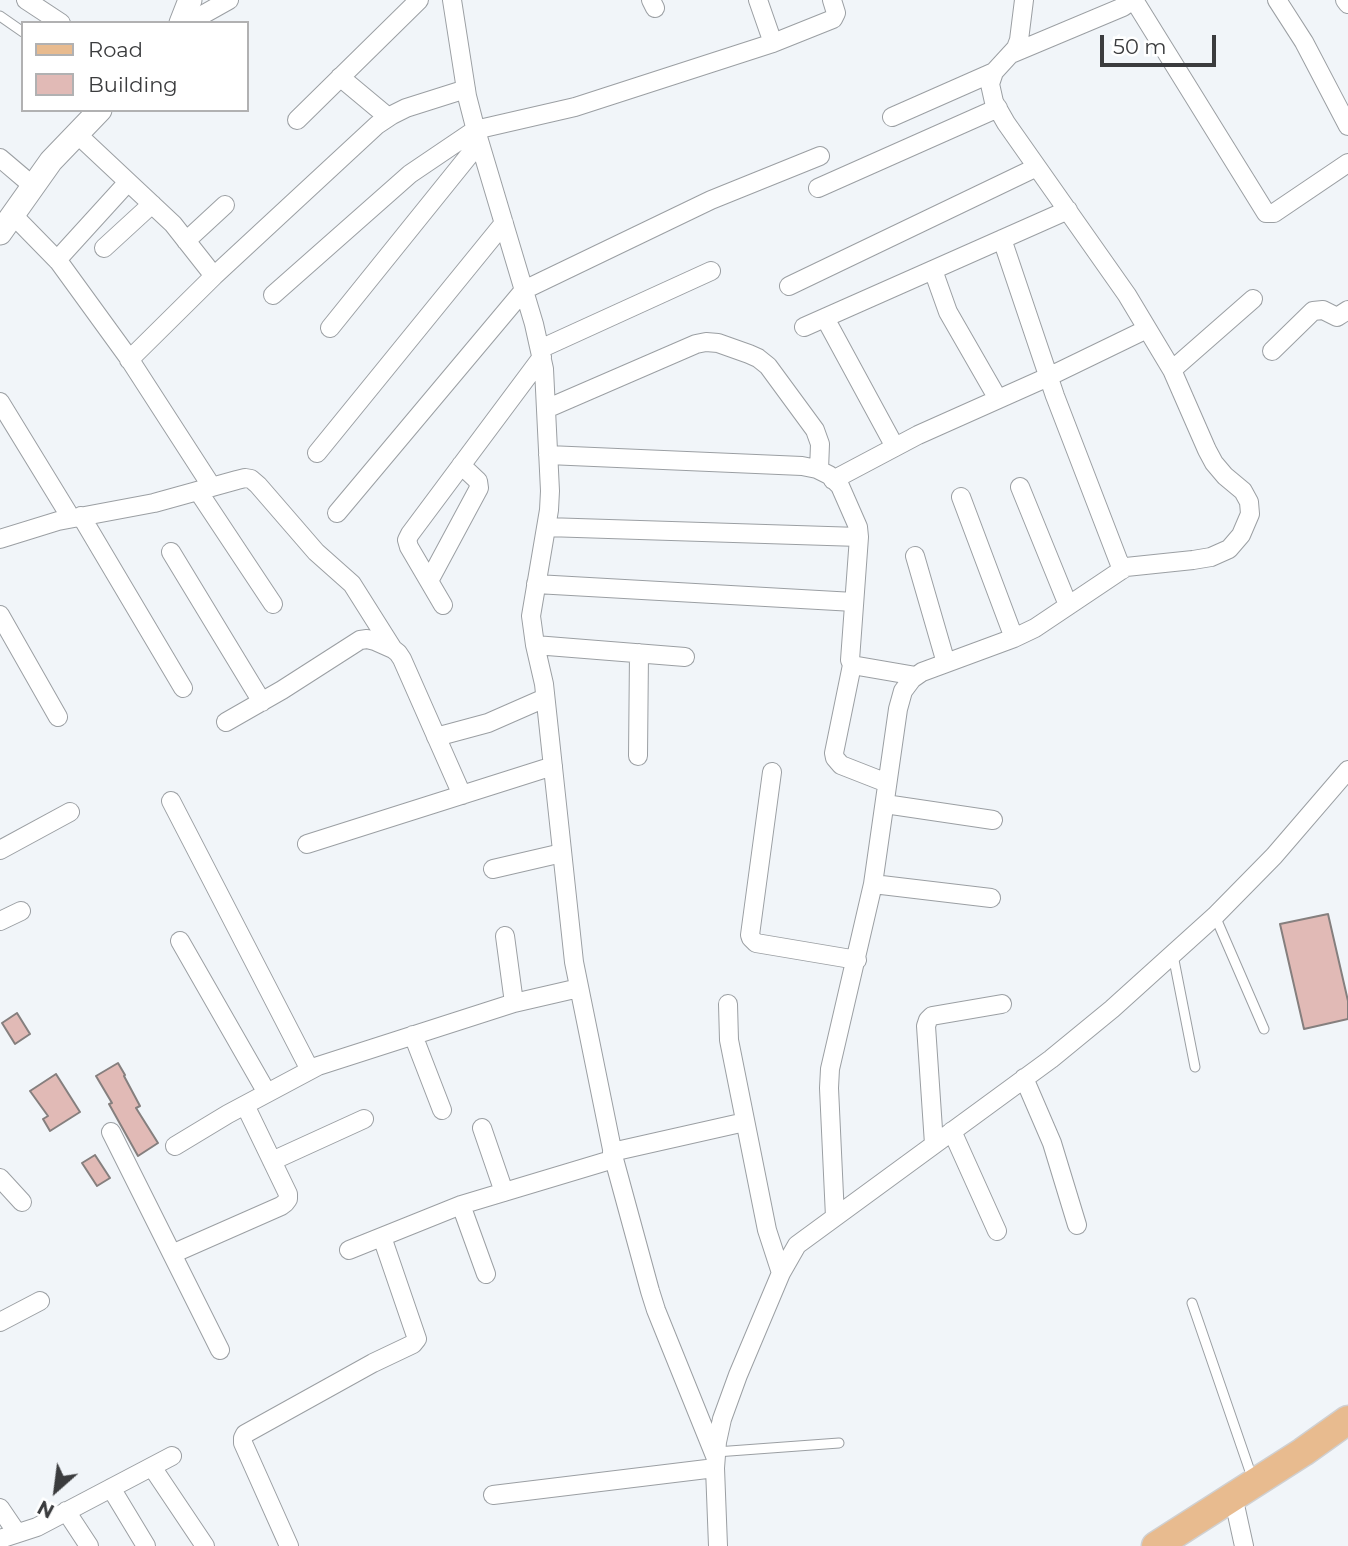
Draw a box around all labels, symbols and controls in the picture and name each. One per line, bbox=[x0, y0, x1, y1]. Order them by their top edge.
legend bbox=[21, 21, 248, 112]
scale bar bbox=[1103, 21, 1218, 65]
text: 50 m bbox=[1113, 34, 1167, 59]
text: Road bbox=[88, 37, 143, 62]
text: Building bbox=[88, 72, 178, 97]
north arrow bbox=[21, 1455, 91, 1525]
text: N bbox=[34, 1495, 58, 1523]

